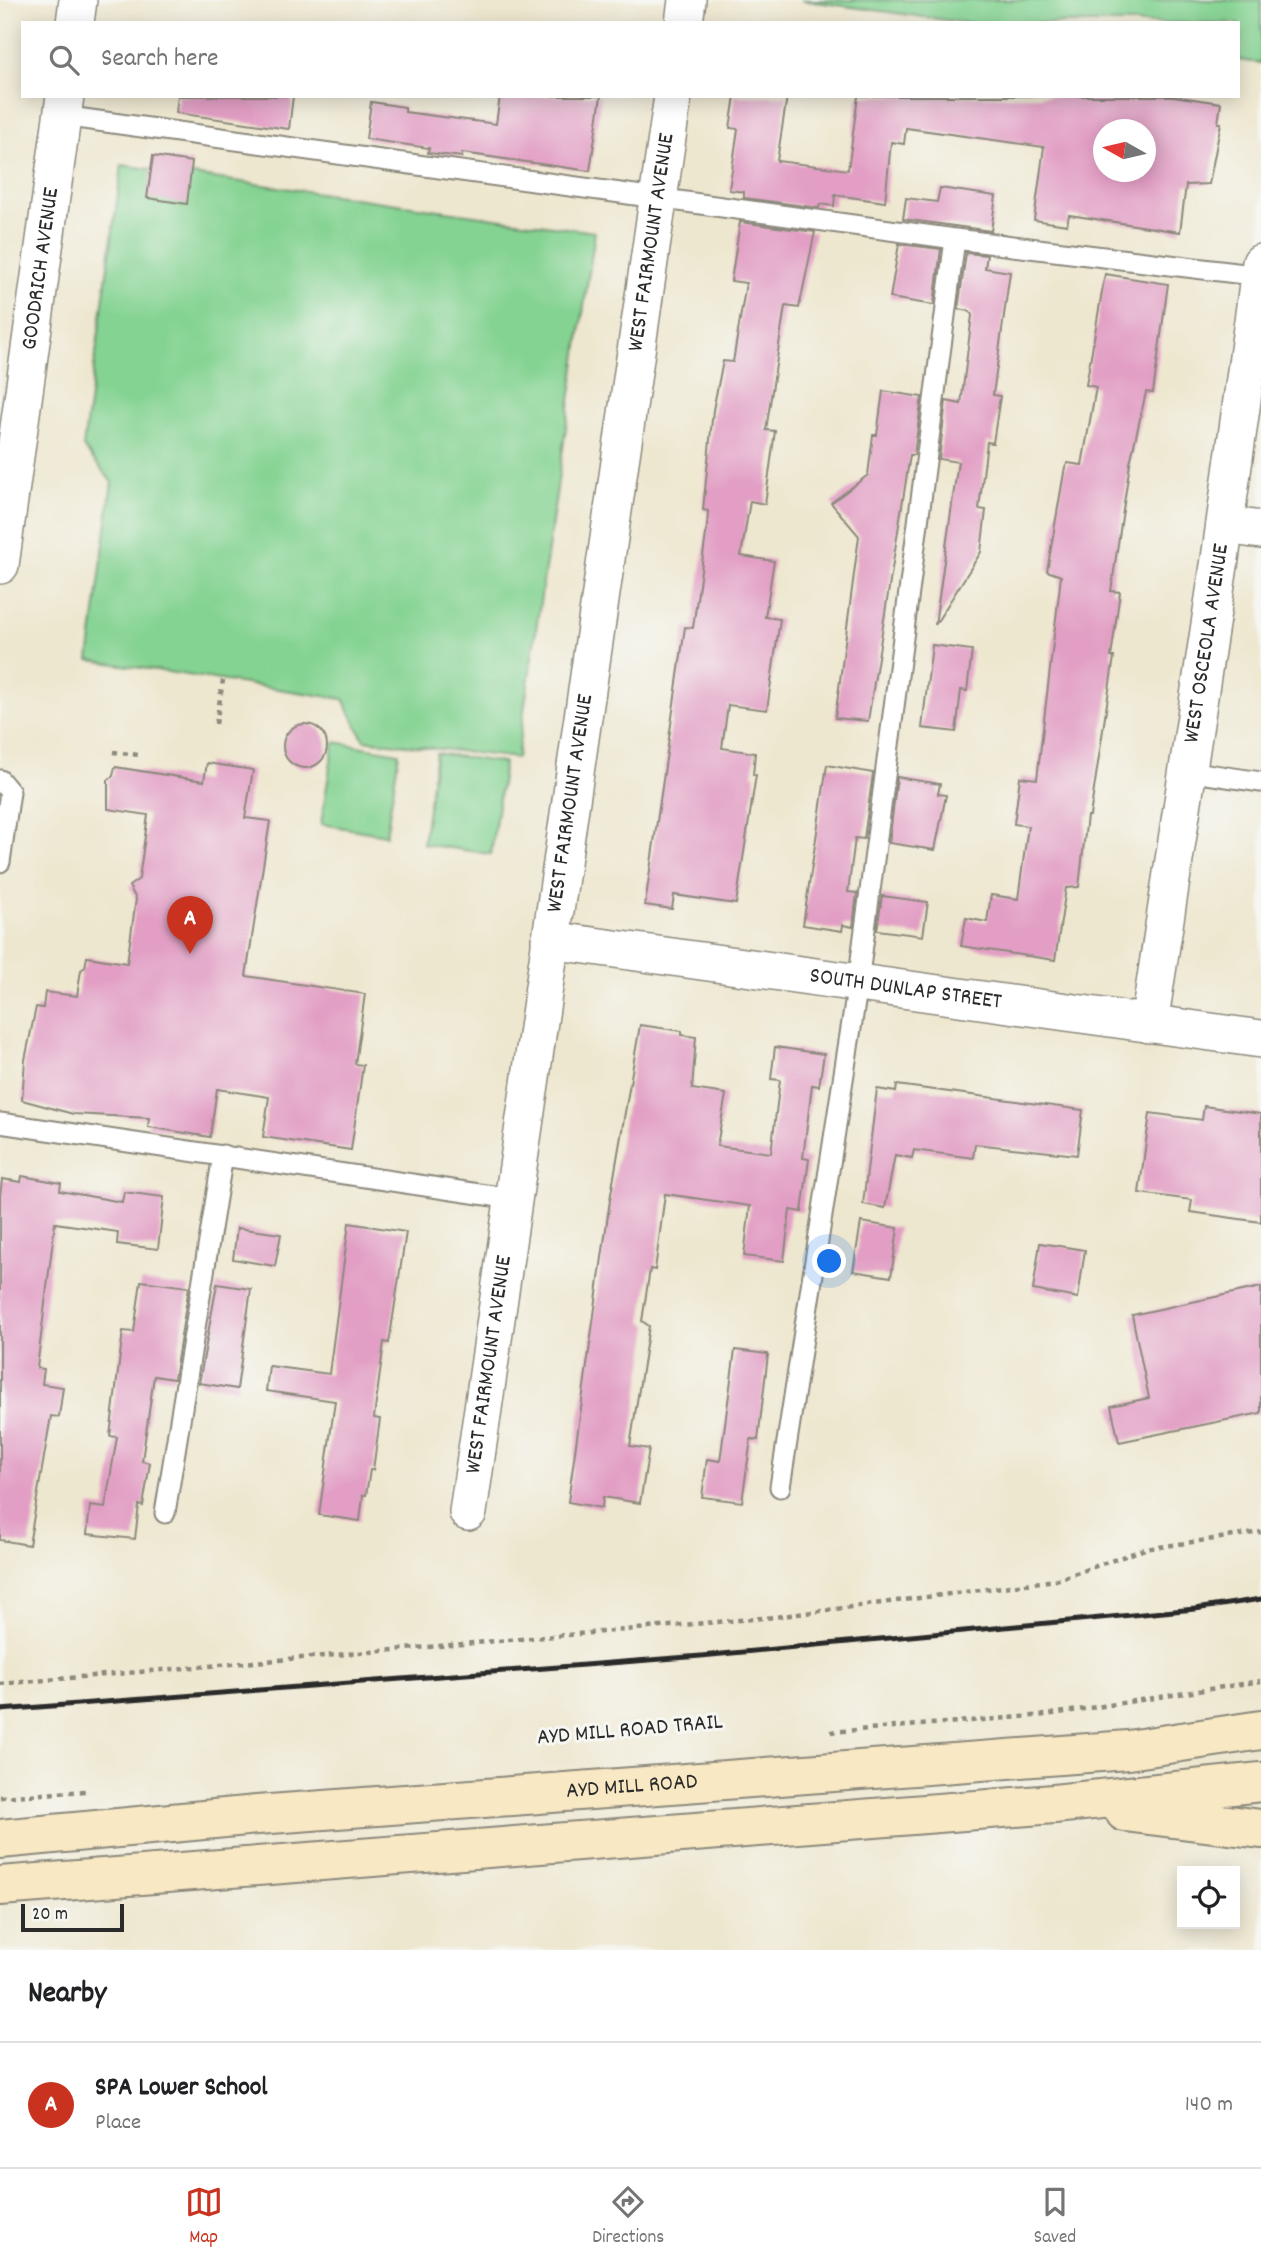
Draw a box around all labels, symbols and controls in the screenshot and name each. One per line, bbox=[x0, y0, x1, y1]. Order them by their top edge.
search box bbox=[21, 21, 1240, 98]
icon: search bbox=[45, 41, 83, 79]
text: Search here bbox=[101, 41, 219, 78]
north arrow bbox=[1093, 119, 1156, 182]
street label: WEST FAIRMOUNT AVENUE bbox=[620, 130, 684, 354]
street label: GOODRICH AVENUE bbox=[13, 185, 69, 352]
street label: WEST OSCEOLA AVENUE bbox=[1176, 541, 1238, 745]
street label: WEST FAIRMOUNT AVENUE bbox=[538, 692, 603, 915]
pin: A bbox=[167, 896, 213, 954]
street label: SOUTH DUNLAP STREET bbox=[807, 960, 1004, 1019]
your location bbox=[812, 1244, 846, 1278]
street label: WEST FAIRMOUNT AVENUE bbox=[457, 1253, 522, 1476]
street label: AYD MILL ROAD TRAIL bbox=[536, 1706, 725, 1756]
street label: AYD MILL ROAD bbox=[565, 1766, 699, 1808]
map controls bbox=[1177, 1866, 1240, 1929]
button: locate bbox=[1177, 1866, 1240, 1929]
scale bar bbox=[21, 1901, 124, 1933]
text: 20 m bbox=[32, 1902, 68, 1929]
text: Nearby bbox=[28, 1974, 106, 2017]
text: SPA Lower School bbox=[95, 2070, 268, 2107]
text: A bbox=[45, 2089, 57, 2122]
text: 140 m bbox=[1185, 2089, 1233, 2122]
text: Place bbox=[95, 2107, 141, 2140]
tab: Map bbox=[185, 2183, 223, 2252]
tab: Directions bbox=[592, 2183, 664, 2252]
tab: Saved bbox=[1034, 2183, 1076, 2252]

